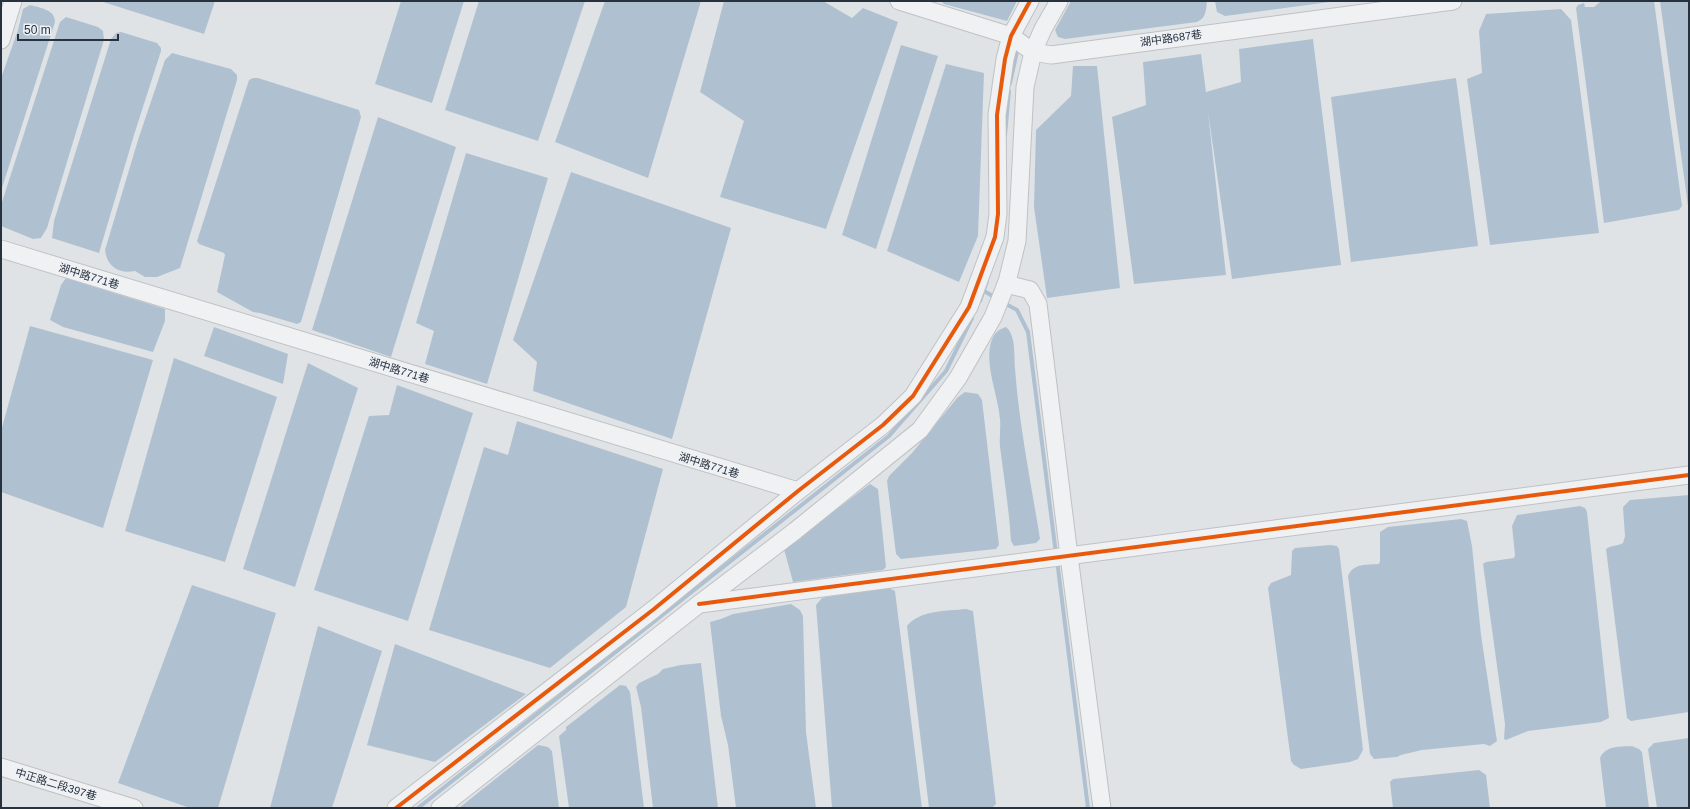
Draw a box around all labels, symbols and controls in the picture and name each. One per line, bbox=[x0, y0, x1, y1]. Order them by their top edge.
scale bar bbox=[18, 16, 118, 42]
text: 50 m bbox=[24, 23, 51, 37]
street label: 湖中路687巷 bbox=[1139, 28, 1203, 48]
street label: 湖中路771巷 bbox=[57, 261, 121, 291]
street label: 湖中路771巷 bbox=[367, 355, 431, 385]
street label: 湖中路771巷 bbox=[677, 450, 741, 480]
street label: 中正路二段397巷 bbox=[14, 766, 98, 802]

